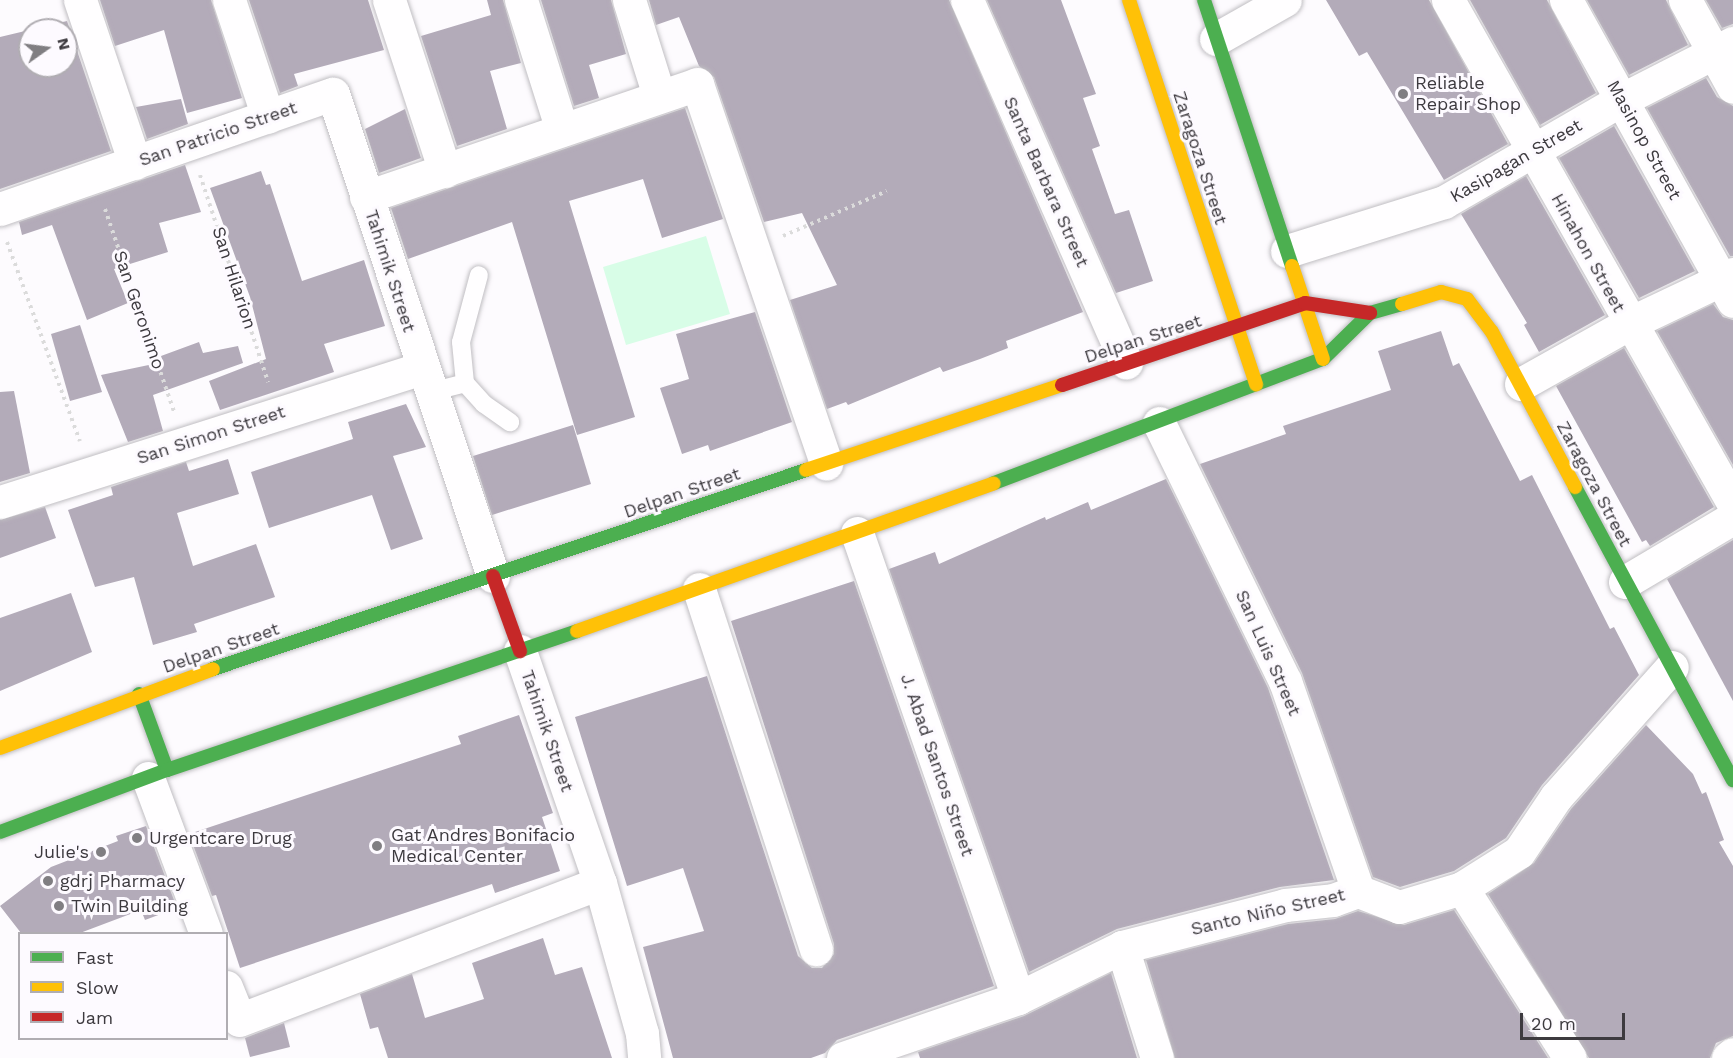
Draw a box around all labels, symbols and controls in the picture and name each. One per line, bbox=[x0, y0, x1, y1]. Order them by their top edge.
north arrow bbox=[18, 18, 78, 78]
text: N bbox=[53, 36, 75, 52]
place label: Reliable Repair Shop bbox=[1415, 73, 1522, 116]
street label: Masinop Street bbox=[1602, 76, 1686, 204]
marker: Reliable Repair Shop bbox=[1396, 87, 1410, 101]
street label: Zaragoza Street bbox=[1168, 88, 1232, 228]
street label: Santa Barbara Street bbox=[999, 93, 1093, 271]
street label: San Patricio Street bbox=[136, 97, 300, 171]
street label: Kasipagan Street bbox=[1446, 114, 1586, 208]
street label: Hinahon Street bbox=[1546, 190, 1630, 316]
street label: Tahimik Street bbox=[360, 207, 420, 335]
street label: San Hilarion bbox=[207, 224, 261, 332]
street label: San Geronimo bbox=[109, 248, 169, 372]
street label: Delpan Street bbox=[1082, 310, 1204, 368]
street label: San Simon Street bbox=[134, 401, 288, 469]
street label: Zaragoza Street bbox=[1552, 417, 1636, 551]
street label: Delpan Street bbox=[621, 463, 743, 523]
street label: San Luis Street bbox=[1231, 587, 1305, 719]
street label: Delpan Street bbox=[160, 618, 282, 678]
street label: Tahimik Street bbox=[516, 667, 578, 795]
street label: J. Abad Santos Street bbox=[896, 671, 978, 859]
place label: Gat Andres Bonifacio Medical Center bbox=[391, 825, 576, 868]
place label: Urgentcare Drug bbox=[149, 827, 292, 849]
marker: Urgentcare Drug bbox=[130, 831, 144, 845]
marker: Gat Andres Bonifacio Medical Center bbox=[368, 837, 386, 855]
place label: Julie's bbox=[34, 841, 89, 863]
marker: Julie's bbox=[94, 845, 108, 859]
place label: gdrj Pharmacy bbox=[60, 870, 185, 892]
marker: gdrj Pharmacy bbox=[41, 874, 55, 888]
street label: Santo Niño Street bbox=[1189, 884, 1347, 940]
place label: Twin Building bbox=[71, 895, 188, 917]
marker: Twin Building bbox=[52, 899, 66, 913]
legend bbox=[18, 932, 228, 1040]
text: Fast bbox=[76, 947, 113, 968]
text: Slow bbox=[76, 977, 119, 998]
scale bar bbox=[1523, 1001, 1628, 1039]
text: Jam bbox=[76, 1007, 113, 1028]
text: 20 m bbox=[1531, 1013, 1576, 1034]

